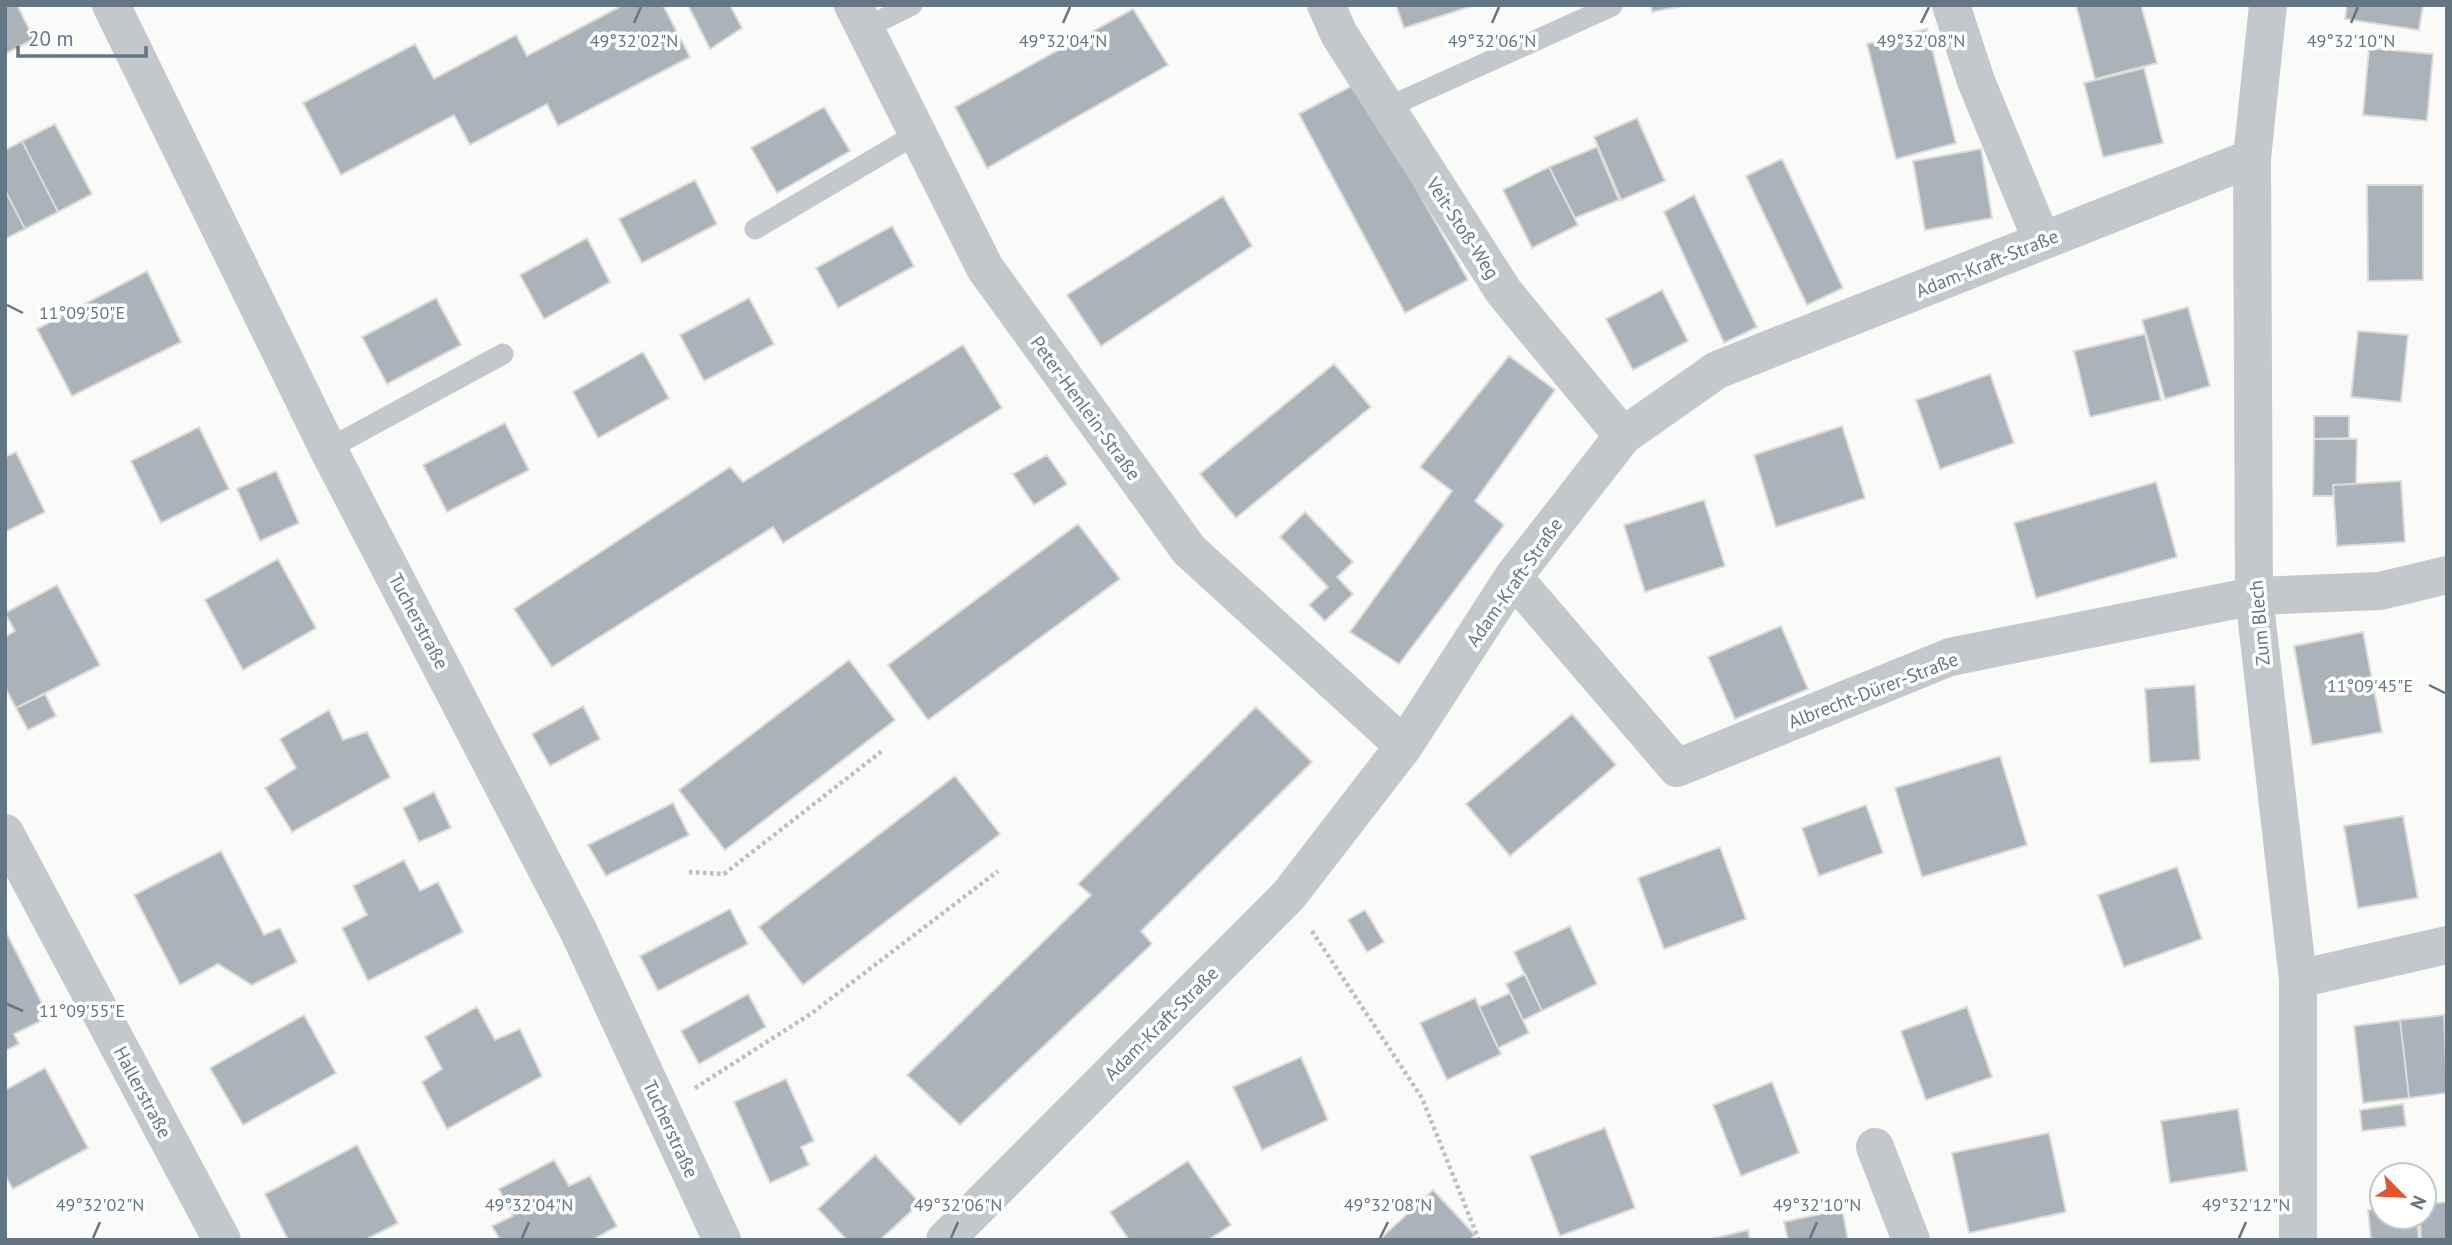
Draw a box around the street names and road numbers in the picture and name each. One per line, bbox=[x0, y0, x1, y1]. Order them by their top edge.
street label: Veit-Stoß-Weg bbox=[1421, 172, 1505, 283]
street label: Adam-Kraft-Straße bbox=[1912, 223, 2062, 303]
street label: Peter-Henlein-Straße bbox=[1026, 331, 1146, 485]
street label: Adam-Kraft-Straße bbox=[1461, 513, 1567, 651]
street label: Tucherstraße bbox=[384, 569, 454, 673]
street label: Zum Blech bbox=[2243, 579, 2275, 667]
street label: Albrecht-Dürer-Straße bbox=[1785, 647, 1961, 733]
street label: Adam-Kraft-Straße bbox=[1099, 961, 1223, 1085]
street label: Hallerstraße bbox=[109, 1042, 177, 1142]
street label: Tucherstraße bbox=[638, 1076, 704, 1182]

